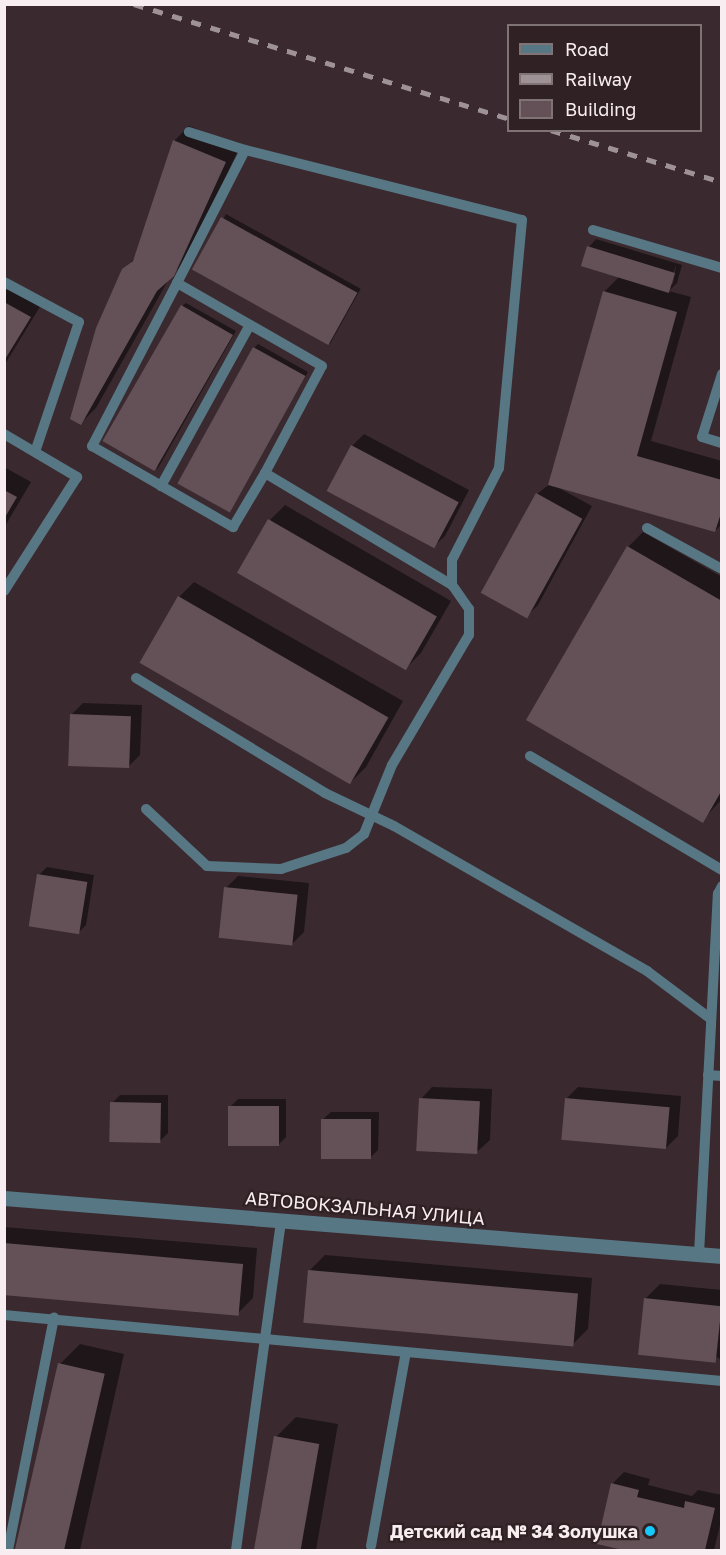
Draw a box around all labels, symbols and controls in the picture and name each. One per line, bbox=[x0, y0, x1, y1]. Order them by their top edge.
legend bbox=[507, 24, 702, 132]
text: Road bbox=[565, 38, 609, 60]
text: Railway bbox=[565, 68, 632, 90]
text: Building bbox=[565, 98, 636, 120]
street label: АВТОВОКЗАЛЬНАЯ УЛИЦА bbox=[244, 1187, 486, 1229]
place label: Детский сад № 34 Золушка bbox=[390, 1520, 638, 1542]
marker: Детский сад № 34 Золушка bbox=[643, 1524, 657, 1538]

